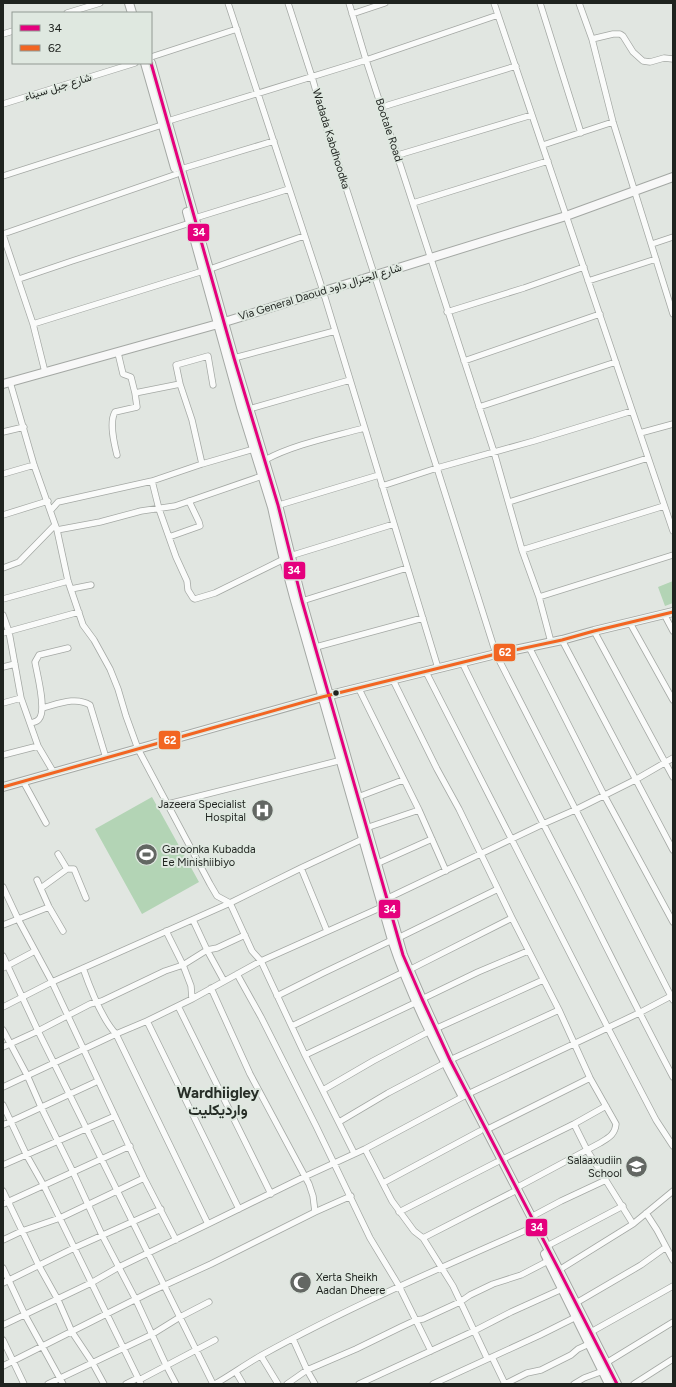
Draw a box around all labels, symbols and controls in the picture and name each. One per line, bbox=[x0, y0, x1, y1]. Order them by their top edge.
legend bbox=[12, 12, 152, 64]
text: 34 bbox=[48, 21, 63, 35]
text: 62 bbox=[48, 41, 62, 55]
street label: شارع جبل سيناء bbox=[23, 70, 94, 104]
street label: Wadada Kabdhoodka bbox=[310, 87, 352, 191]
street label: Bootale Road bbox=[373, 97, 405, 163]
line badge: 34 bbox=[187, 223, 210, 242]
text: 34 bbox=[192, 226, 206, 239]
street label: Via General Daoud شارع الجنرال داود bbox=[237, 261, 404, 324]
line badge: 34 bbox=[283, 561, 306, 580]
text: 34 bbox=[287, 564, 301, 577]
line badge: 62 bbox=[493, 643, 516, 662]
text: 62 bbox=[499, 646, 511, 659]
unlabelled marker bbox=[331, 688, 341, 698]
line badge: 62 bbox=[158, 730, 181, 750]
text: 62 bbox=[164, 734, 176, 747]
hospital icon: Jazeera Specialist Hospital bbox=[249, 797, 275, 823]
place label: Jazeera Specialist Hospital bbox=[158, 798, 246, 824]
sports icon: Garoonka Kubadda Ee Minishiibiyo bbox=[134, 842, 160, 868]
place label: Garoonka Kubadda Ee Minishiibiyo bbox=[162, 843, 256, 869]
line badge: 34 bbox=[378, 899, 401, 919]
text: 34 bbox=[383, 903, 397, 916]
district label: Wardhiigley وارديكليت bbox=[177, 1084, 260, 1119]
school or university icon: Salaaxudiin School bbox=[624, 1153, 650, 1179]
place label: Salaaxudiin School bbox=[567, 1154, 622, 1180]
line badge: 34 bbox=[525, 1218, 548, 1237]
text: 34 bbox=[530, 1221, 544, 1234]
mosque icon: Xerta Sheikh Aadan Dheere bbox=[287, 1270, 313, 1296]
place label: Xerta Sheikh Aadan Dheere bbox=[316, 1271, 385, 1297]

